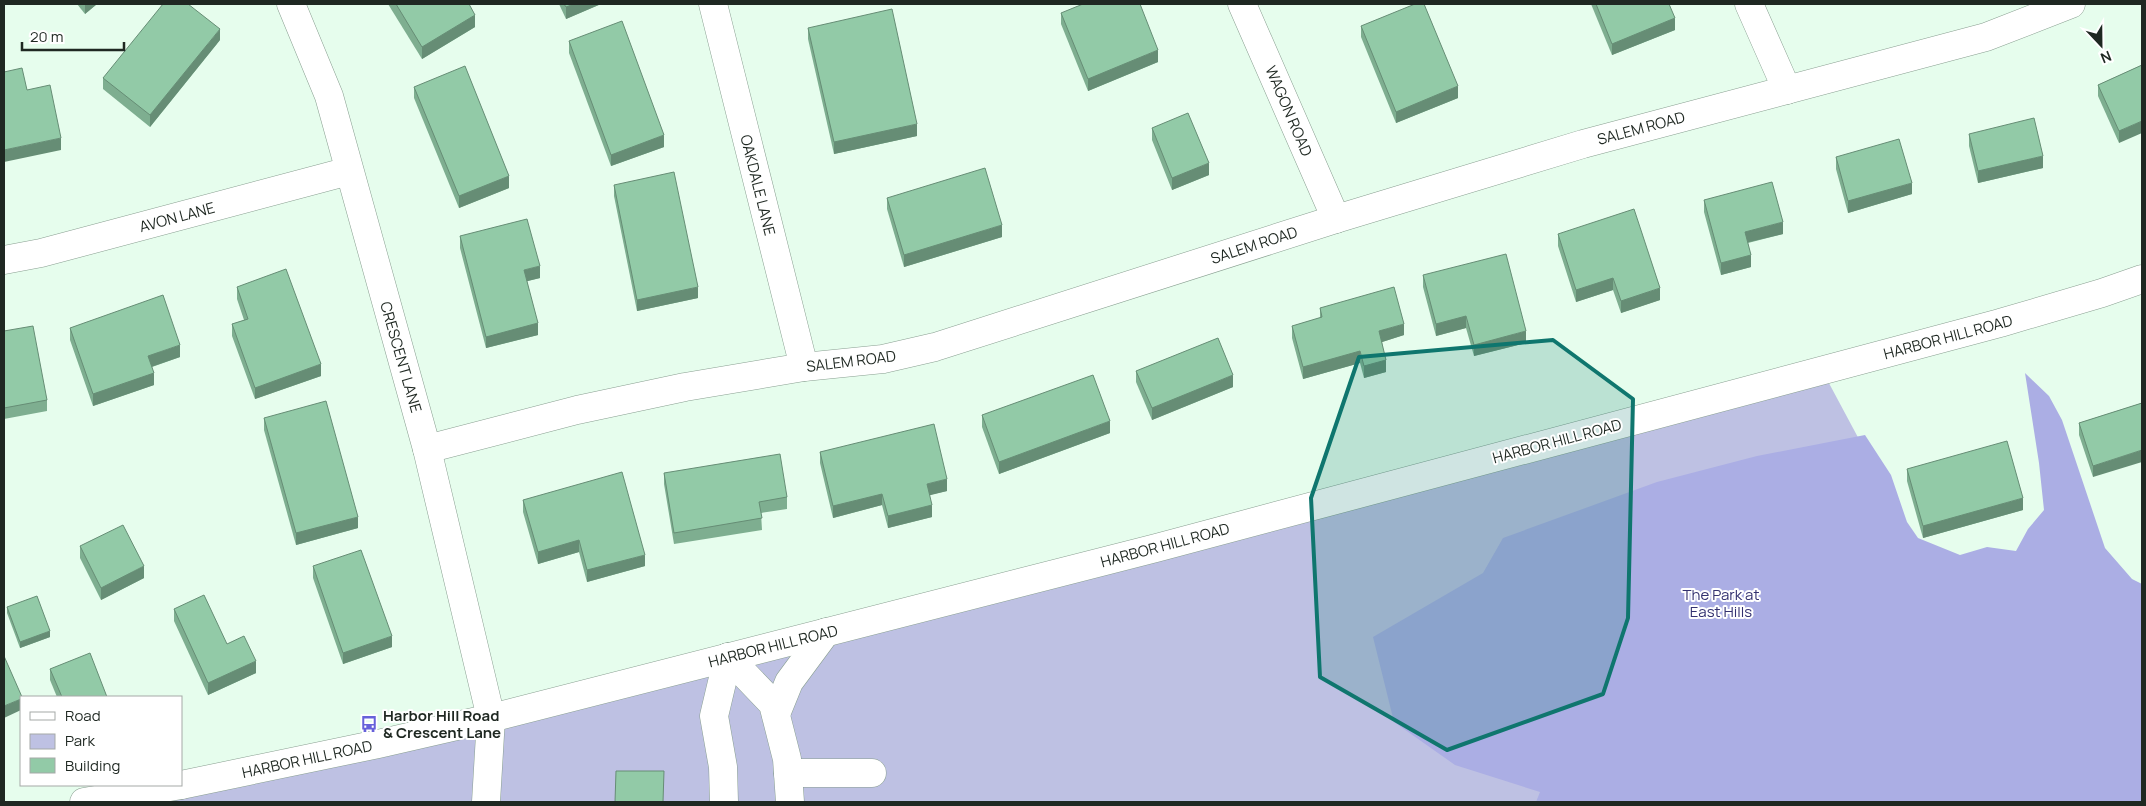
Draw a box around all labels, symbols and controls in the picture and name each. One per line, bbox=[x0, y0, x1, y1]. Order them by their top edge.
scale bar bbox=[22, 20, 125, 52]
north arrow bbox=[2076, 20, 2126, 70]
text: 20 m bbox=[30, 26, 63, 47]
text: N bbox=[2098, 47, 2114, 68]
street label: WAGON ROAD bbox=[1260, 62, 1318, 160]
street label: SALEM ROAD bbox=[1595, 106, 1687, 150]
street label: OAKDALE LANE bbox=[735, 132, 781, 238]
street label: AVON LANE bbox=[137, 197, 217, 237]
street label: SALEM ROAD bbox=[1208, 221, 1300, 269]
street label: CRESCENT LANE bbox=[375, 299, 427, 415]
street label: HARBOR HILL ROAD bbox=[1881, 310, 2015, 364]
street label: SALEM ROAD bbox=[805, 345, 897, 377]
street label: HARBOR HILL ROAD bbox=[1490, 414, 1624, 468]
street label: HARBOR HILL ROAD bbox=[1098, 518, 1232, 572]
park label: The Park at East Hills bbox=[1683, 584, 1759, 622]
street label: HARBOR HILL ROAD bbox=[706, 620, 840, 672]
legend bbox=[20, 696, 182, 786]
text: Road bbox=[65, 705, 101, 726]
place label: Harbor Hill Road & Crescent Lane bbox=[383, 705, 501, 743]
bus stop icon: Harbor Hill Road & Crescent Lane bbox=[359, 714, 379, 734]
text: Park bbox=[65, 730, 95, 751]
street label: HARBOR HILL ROAD bbox=[240, 735, 374, 783]
text: Building bbox=[65, 755, 120, 776]

